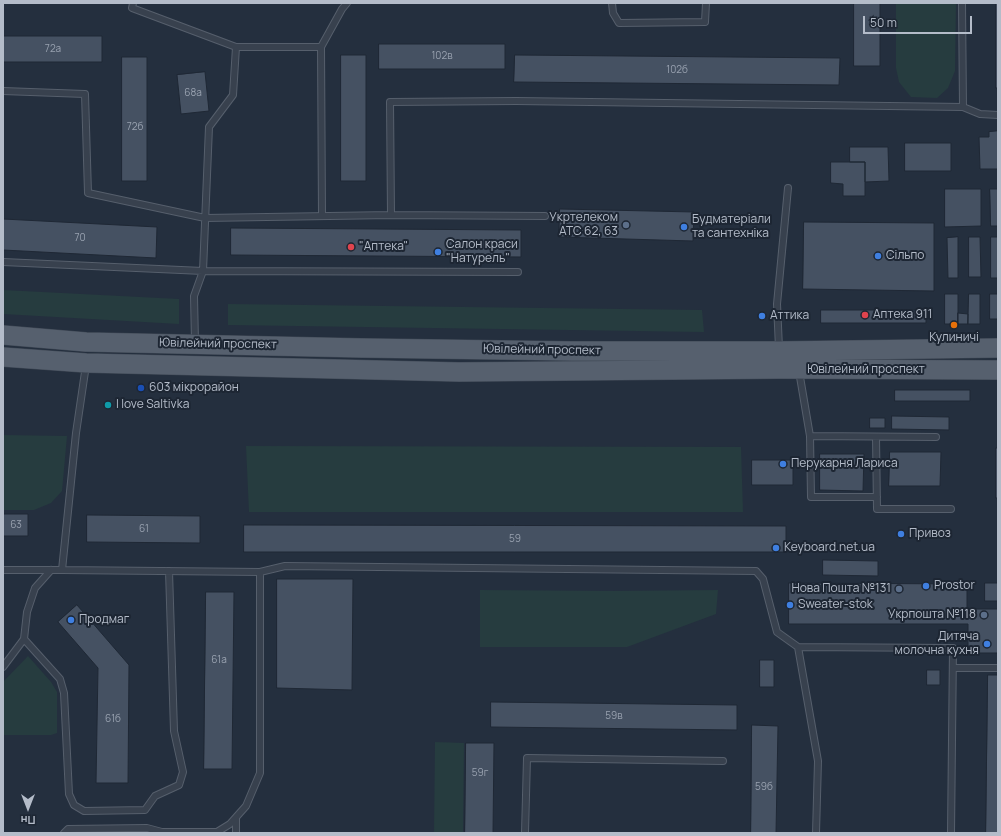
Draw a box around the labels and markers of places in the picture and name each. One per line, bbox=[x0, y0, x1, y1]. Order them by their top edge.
place label: Укртелеком АТС 62, 63 bbox=[549, 211, 618, 239]
place label: Будматеріали та сантехніка bbox=[692, 213, 771, 241]
marker: Укртелеком АТС 62, 63 bbox=[621, 220, 631, 230]
marker: Будматеріали та сантехніка bbox=[679, 222, 689, 232]
place label: Салон краси "Натурель" bbox=[446, 238, 518, 266]
place label: "Аптека" bbox=[359, 240, 408, 254]
marker: "Аптека" bbox=[346, 242, 356, 252]
marker: Салон краси "Натурель" bbox=[433, 247, 443, 257]
place label: Сільпо bbox=[886, 249, 924, 263]
marker: Сільпо bbox=[873, 251, 883, 261]
place label: Аптека 911 bbox=[873, 308, 932, 322]
place label: Аттика bbox=[770, 309, 809, 323]
marker: Аптека 911 bbox=[860, 310, 870, 320]
marker: Аттика bbox=[757, 311, 767, 321]
marker: Кулиничі bbox=[949, 320, 959, 330]
place label: Кулиничі bbox=[929, 331, 979, 345]
place label: 603 мікрорайон bbox=[149, 381, 239, 395]
marker: 603 мікрорайон bbox=[136, 383, 146, 393]
place label: I love Saltivka bbox=[116, 398, 189, 412]
marker: I love Saltivka bbox=[103, 400, 113, 410]
place label: Перукарня Лариса bbox=[791, 457, 898, 471]
marker: Перукарня Лариса bbox=[778, 459, 788, 469]
place label: Привоз bbox=[909, 527, 951, 541]
marker: Привоз bbox=[896, 529, 906, 539]
place label: Keyboard.net.ua bbox=[784, 541, 875, 555]
marker: Keyboard.net.ua bbox=[771, 543, 781, 553]
place label: Prostor bbox=[934, 579, 975, 593]
marker: Prostor bbox=[921, 581, 931, 591]
place label: Нова Пошта №131 bbox=[792, 582, 891, 596]
marker: Нова Пошта №131 bbox=[894, 584, 904, 594]
place label: Sweater-stok bbox=[798, 598, 873, 612]
marker: Sweater-stok bbox=[785, 600, 795, 610]
place label: Укрпошта №118 bbox=[888, 608, 976, 622]
marker: Укрпошта №118 bbox=[979, 610, 989, 620]
place label: Продмаг bbox=[79, 613, 129, 627]
marker: Продмаг bbox=[66, 615, 76, 625]
place label: Дитяча молочна кухня bbox=[895, 630, 979, 658]
marker: Дитяча молочна кухня bbox=[982, 639, 992, 649]

